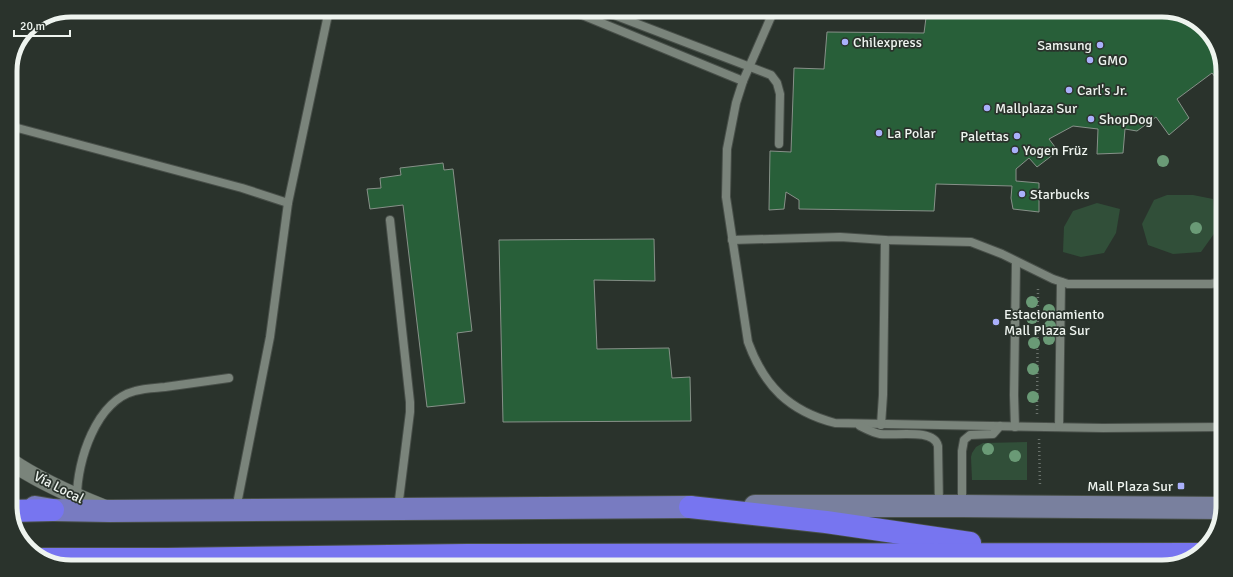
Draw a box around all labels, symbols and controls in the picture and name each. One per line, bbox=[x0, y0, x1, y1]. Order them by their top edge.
scale bar bbox=[14, 12, 70, 38]
text: 20 m bbox=[20, 19, 45, 34]
place label: Chilexpress bbox=[853, 34, 922, 51]
marker: Chilexpress bbox=[840, 37, 850, 47]
place label: Samsung bbox=[1037, 37, 1092, 54]
marker: Samsung bbox=[1095, 40, 1105, 50]
place label: GMO bbox=[1098, 52, 1128, 69]
marker: GMO bbox=[1085, 55, 1095, 65]
place label: Carl's Jr. bbox=[1077, 82, 1128, 99]
marker: Carl's Jr. bbox=[1064, 85, 1074, 95]
place label: Mallplaza Sur bbox=[995, 100, 1078, 117]
marker: Mallplaza Sur bbox=[982, 103, 992, 113]
place label: ShopDog bbox=[1099, 111, 1153, 128]
marker: ShopDog bbox=[1086, 114, 1096, 124]
place label: La Polar bbox=[887, 125, 936, 142]
marker: La Polar bbox=[874, 128, 884, 138]
place label: Palettas bbox=[960, 128, 1009, 145]
marker: Palettas bbox=[1012, 131, 1022, 141]
place label: Yogen Früz bbox=[1023, 142, 1088, 159]
marker: Yogen Früz bbox=[1010, 145, 1020, 155]
place label: Starbucks bbox=[1030, 186, 1090, 203]
marker: Starbucks bbox=[1017, 189, 1027, 199]
place label: Estacionamiento Mall Plaza Sur bbox=[1004, 306, 1104, 339]
marker: Estacionamiento Mall Plaza Sur bbox=[991, 317, 1001, 327]
street label: Vía Local bbox=[31, 468, 87, 507]
place label: Mall Plaza Sur bbox=[1087, 478, 1174, 495]
marker: Mall Plaza Sur bbox=[1176, 481, 1186, 491]

